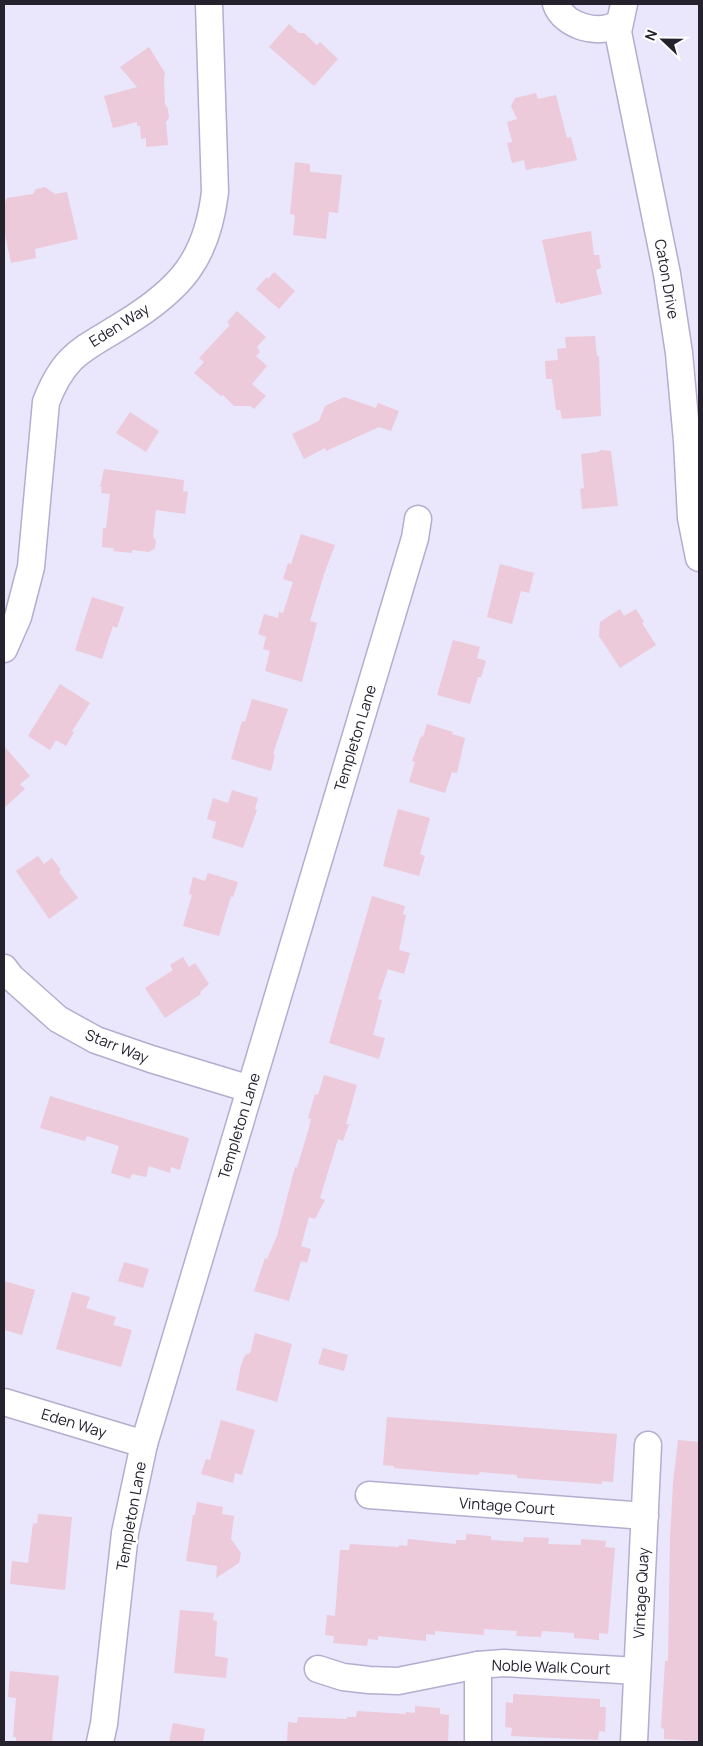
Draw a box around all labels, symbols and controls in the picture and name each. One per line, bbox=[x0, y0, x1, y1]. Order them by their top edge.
north arrow bbox=[638, 15, 688, 65]
text: N bbox=[640, 27, 661, 43]
street label: Caton Drive bbox=[650, 237, 684, 321]
street label: Eden Way bbox=[85, 298, 153, 352]
street label: Templeton Lane bbox=[329, 682, 381, 794]
street label: Starr Way bbox=[82, 1024, 152, 1068]
street label: Templeton Lane bbox=[213, 1070, 265, 1182]
street label: Eden Way bbox=[39, 1403, 109, 1443]
street label: Templeton Lane bbox=[111, 1460, 151, 1572]
street label: Vintage Court bbox=[458, 1492, 556, 1520]
street label: Vintage Quay bbox=[628, 1547, 654, 1639]
street label: Noble Walk Court bbox=[491, 1654, 611, 1680]

